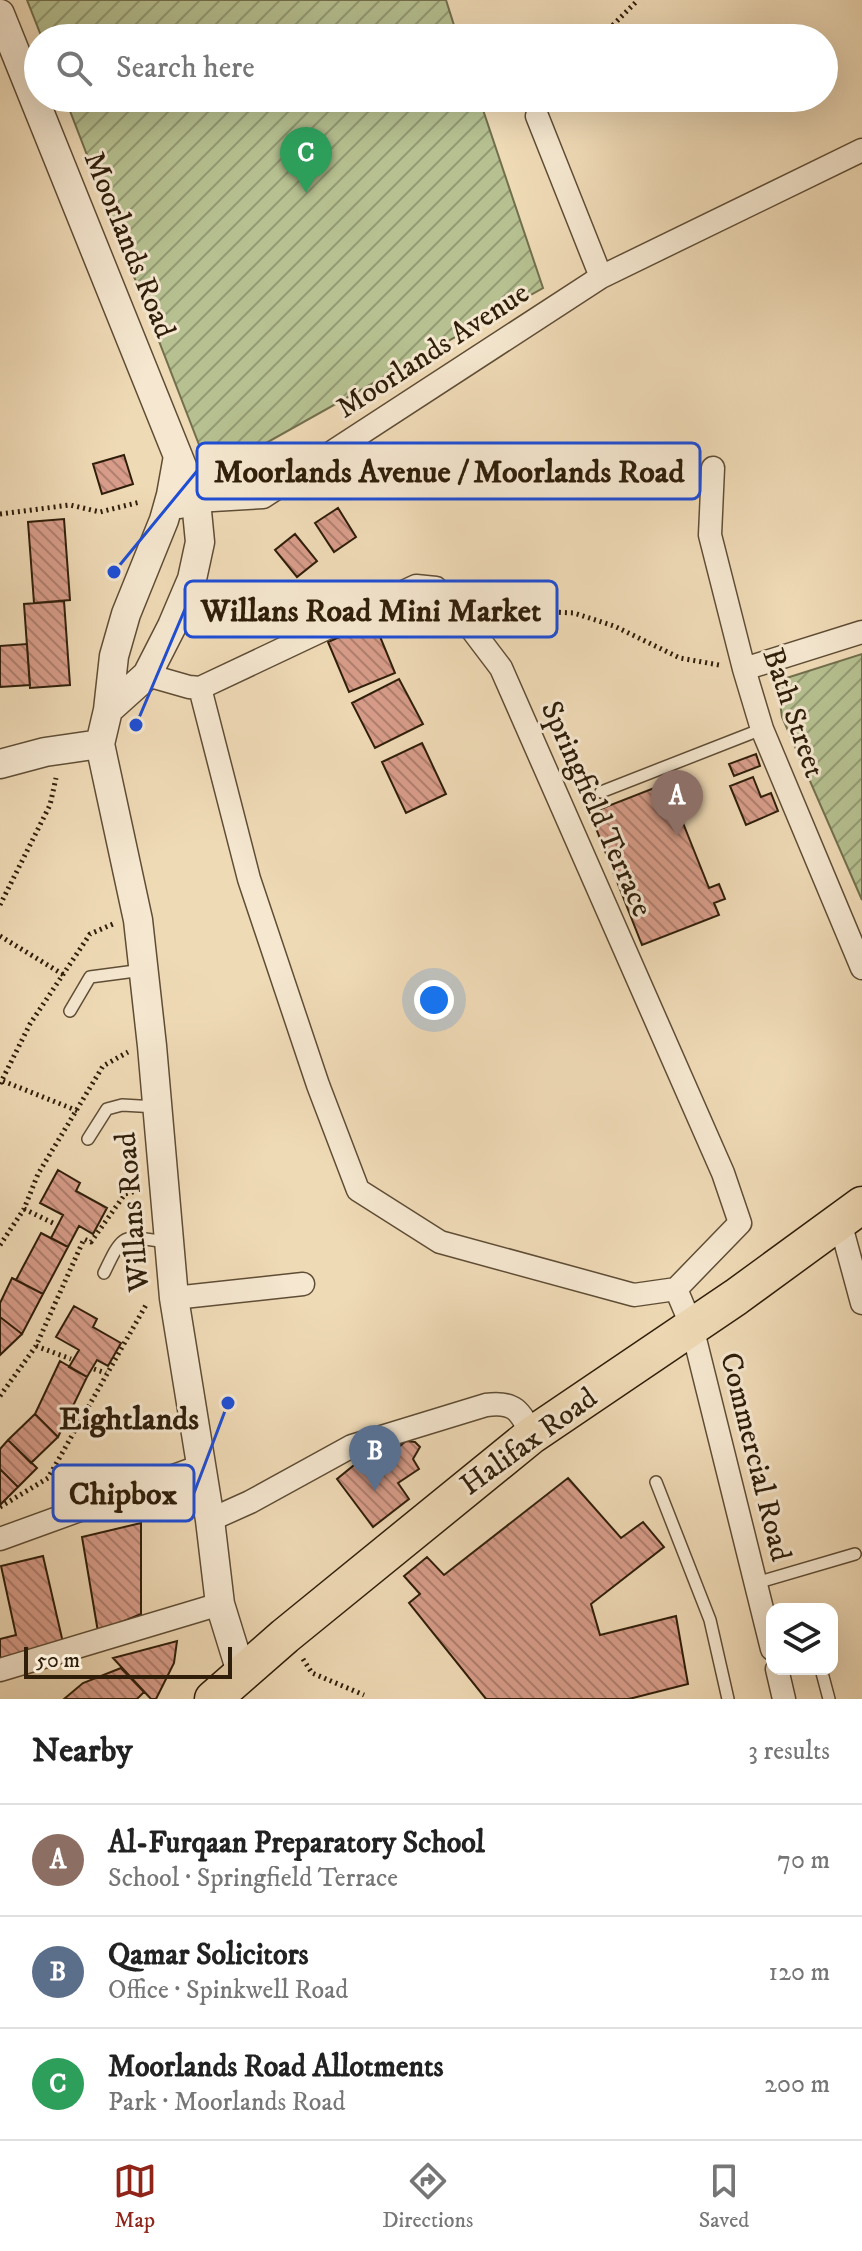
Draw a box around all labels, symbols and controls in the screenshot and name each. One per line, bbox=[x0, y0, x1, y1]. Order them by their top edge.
search box bbox=[24, 24, 838, 112]
icon: search bbox=[52, 46, 96, 90]
text: Search here bbox=[116, 50, 255, 87]
pin: C bbox=[280, 127, 332, 193]
street label: Moorlands Road bbox=[75, 146, 183, 344]
street label: Moorlands Avenue bbox=[330, 275, 536, 427]
callout: Moorlands Avenue / Moorlands Road bbox=[197, 443, 700, 499]
text: Moorlands Avenue / Moorlands Road bbox=[214, 453, 685, 493]
callout: Willans Road Mini Market bbox=[185, 581, 557, 637]
text: Willans Road Mini Market bbox=[200, 592, 542, 632]
street label: Bath Street bbox=[754, 643, 832, 783]
street label: Springfield Terrace bbox=[532, 695, 660, 923]
pin: A bbox=[651, 770, 703, 836]
your location bbox=[414, 980, 454, 1020]
street label: Willans Road bbox=[108, 1131, 158, 1294]
street label: Commercial Road bbox=[711, 1349, 799, 1565]
street label: Halifax Road bbox=[453, 1380, 605, 1504]
district label: Eightlands bbox=[59, 1400, 199, 1440]
pin: B bbox=[349, 1425, 401, 1491]
callout: Chipbox bbox=[53, 1465, 194, 1521]
text: Chipbox bbox=[69, 1475, 178, 1515]
map controls bbox=[766, 1603, 838, 1675]
button: layers bbox=[766, 1603, 838, 1675]
scale bar bbox=[24, 1643, 232, 1679]
text: 50 m bbox=[36, 1647, 80, 1674]
text: Nearby bbox=[32, 1730, 133, 1772]
text: 3 results bbox=[748, 1735, 830, 1768]
text: Al-Furqaan Preparatory School bbox=[108, 1825, 485, 1862]
text: A bbox=[50, 1844, 66, 1877]
text: 70 m bbox=[777, 1844, 830, 1877]
text: School · Springfield Terrace bbox=[108, 1862, 398, 1895]
text: Qamar Solicitors bbox=[108, 1937, 309, 1974]
text: B bbox=[50, 1956, 66, 1989]
text: 120 m bbox=[769, 1956, 830, 1989]
text: Office · Spinkwell Road bbox=[108, 1974, 348, 2007]
text: Moorlands Road Allotments bbox=[108, 2049, 444, 2086]
text: C bbox=[49, 2068, 67, 2101]
text: 200 m bbox=[764, 2068, 830, 2101]
text: Park · Moorlands Road bbox=[108, 2086, 346, 2119]
tab: Map bbox=[113, 2159, 157, 2234]
tab: Directions bbox=[382, 2159, 473, 2234]
tab: Saved bbox=[699, 2159, 749, 2234]

